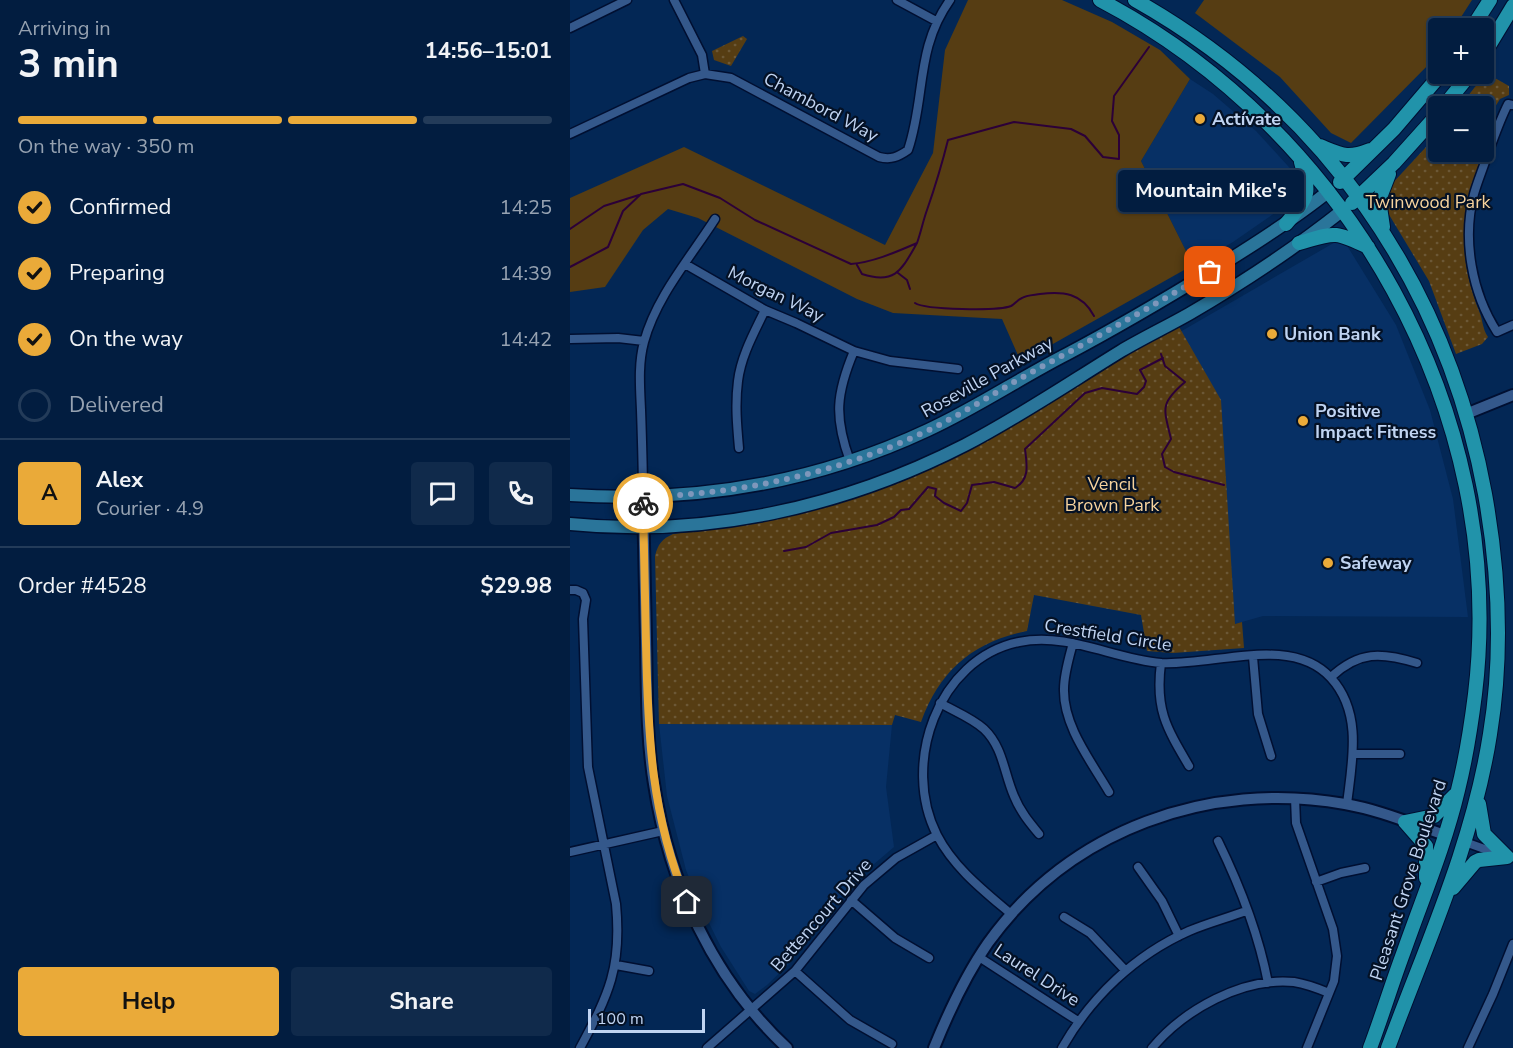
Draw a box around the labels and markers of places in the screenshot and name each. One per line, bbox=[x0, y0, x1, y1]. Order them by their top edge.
place label: Actívate bbox=[1212, 107, 1281, 131]
marker: Actívate bbox=[1193, 112, 1207, 126]
callout: Mountain Mike's bbox=[1117, 170, 1303, 212]
pin bbox=[1184, 246, 1235, 297]
place label: Union Bank bbox=[1284, 322, 1381, 346]
marker: Union Bank bbox=[1265, 327, 1279, 341]
place label: Positive Impact Fitness bbox=[1315, 399, 1436, 444]
marker: Positive Impact Fitness bbox=[1296, 414, 1310, 428]
place label: Safeway bbox=[1340, 551, 1412, 575]
marker: Safeway bbox=[1321, 556, 1335, 570]
pin bbox=[661, 876, 712, 927]

